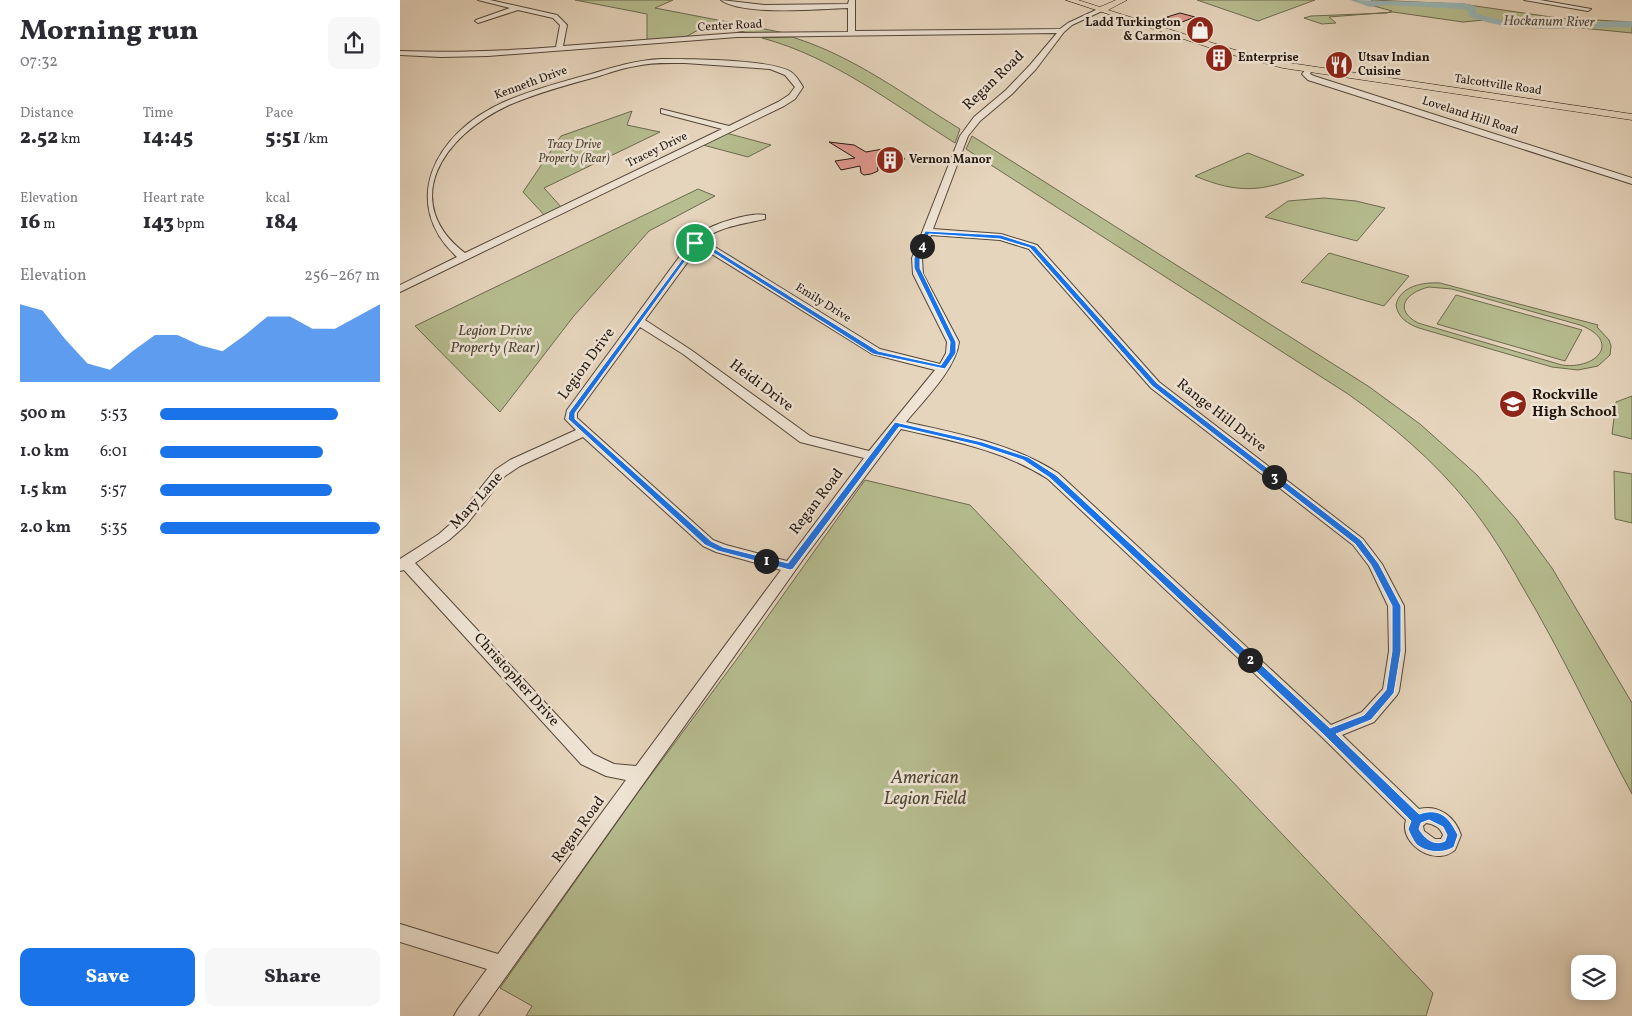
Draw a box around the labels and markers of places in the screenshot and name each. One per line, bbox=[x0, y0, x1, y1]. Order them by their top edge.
place label: Ladd Turkington & Carmon bbox=[1085, 15, 1181, 45]
shop icon: Ladd Turkington & Carmon bbox=[1185, 15, 1215, 45]
building icon: Enterprise bbox=[1204, 43, 1234, 73]
place label: Enterprise bbox=[1238, 50, 1299, 66]
restaurant icon: Utsav Indian Cuisine bbox=[1324, 50, 1354, 80]
place label: Utsav Indian Cuisine bbox=[1358, 50, 1430, 80]
building icon: Vernon Manor bbox=[875, 145, 905, 175]
place label: Vernon Manor bbox=[909, 152, 991, 168]
pin bbox=[674, 222, 716, 264]
pin: 4 bbox=[910, 234, 934, 258]
place label: Rockville High School bbox=[1532, 385, 1617, 423]
school or university icon: Rockville High School bbox=[1498, 389, 1528, 419]
pin: 3 bbox=[1262, 464, 1286, 490]
pin: 1 bbox=[754, 548, 778, 574]
pin: 2 bbox=[1238, 648, 1262, 672]

